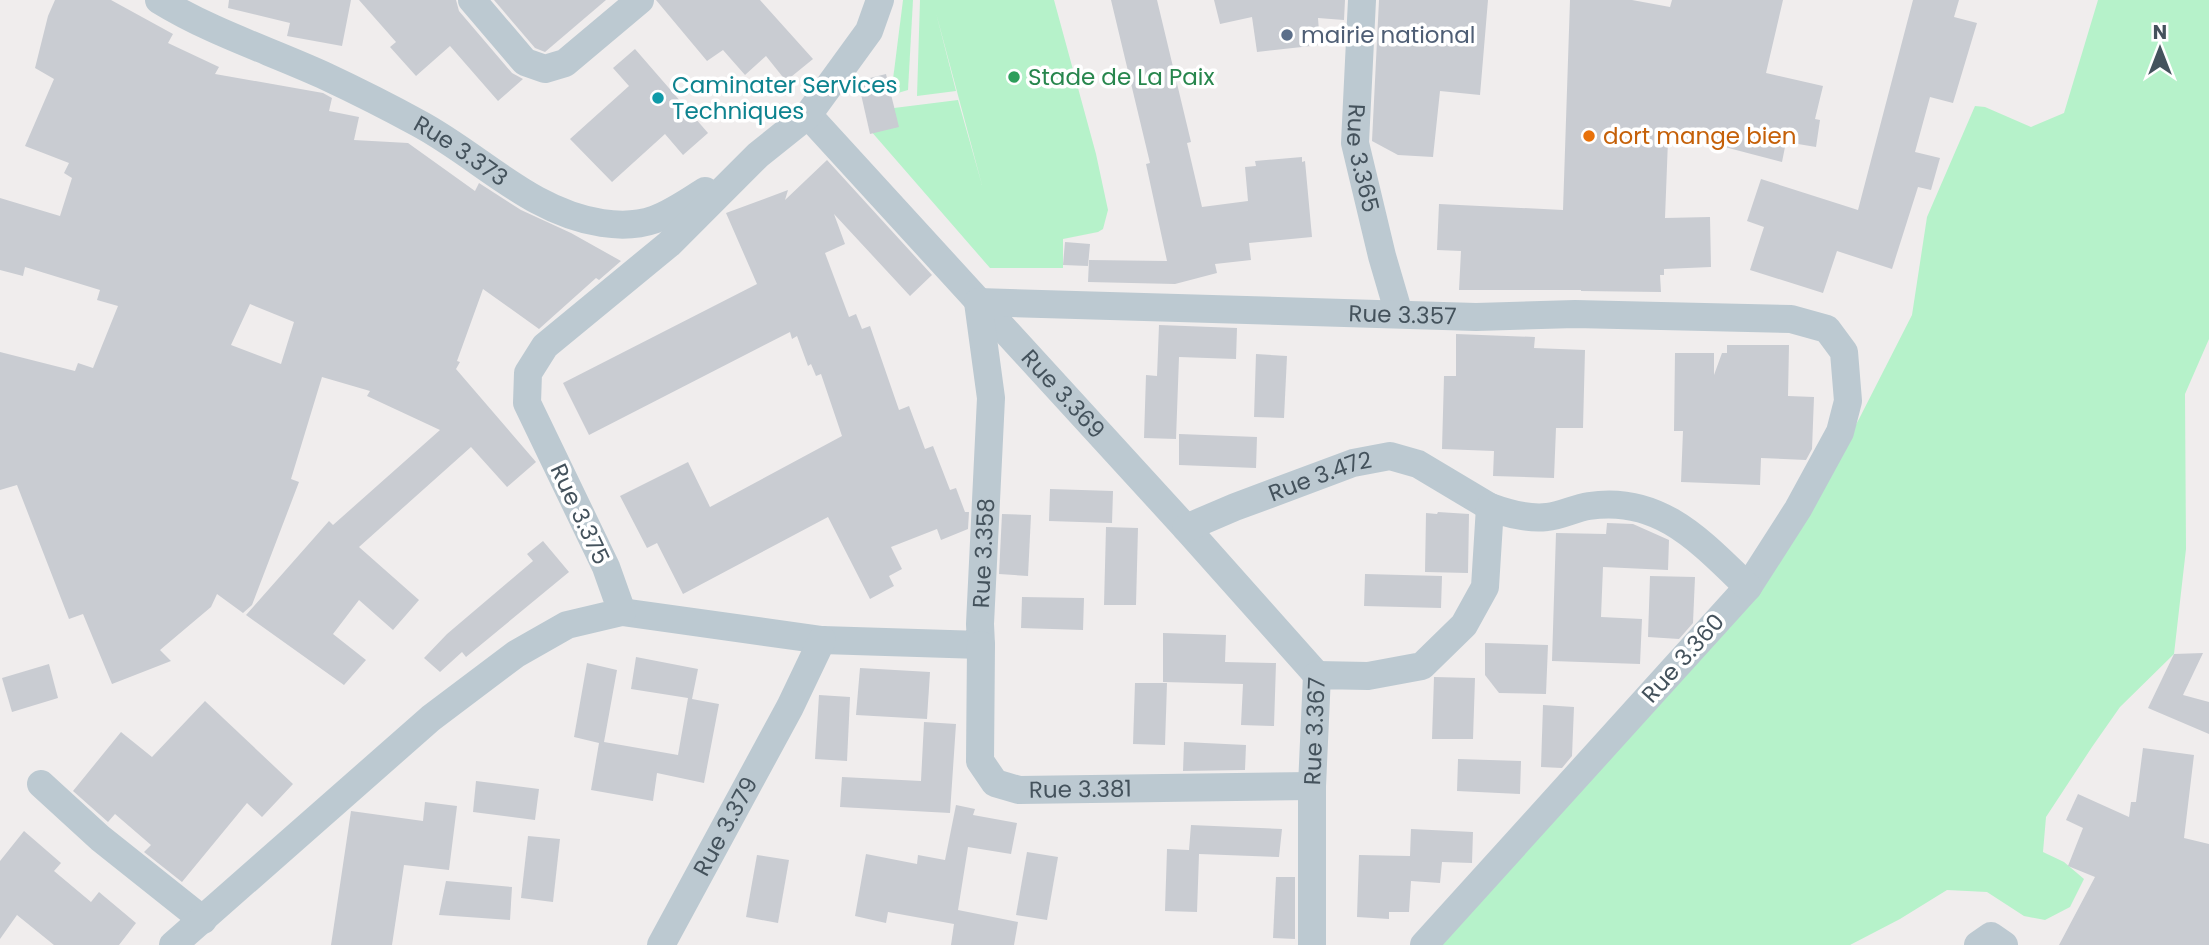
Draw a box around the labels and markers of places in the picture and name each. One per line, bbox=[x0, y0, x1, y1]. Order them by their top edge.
place label: mairie national bbox=[1301, 19, 1475, 51]
marker: mairie national bbox=[1279, 27, 1295, 43]
place label: Stade de La Paix bbox=[1028, 61, 1214, 93]
place label: Caminater Services Techniques bbox=[672, 69, 897, 127]
marker: Stade de La Paix bbox=[1006, 69, 1022, 85]
marker: Caminater Services Techniques bbox=[650, 90, 666, 106]
place label: dort mange bien bbox=[1603, 120, 1796, 152]
marker: dort mange bien bbox=[1581, 128, 1597, 144]

